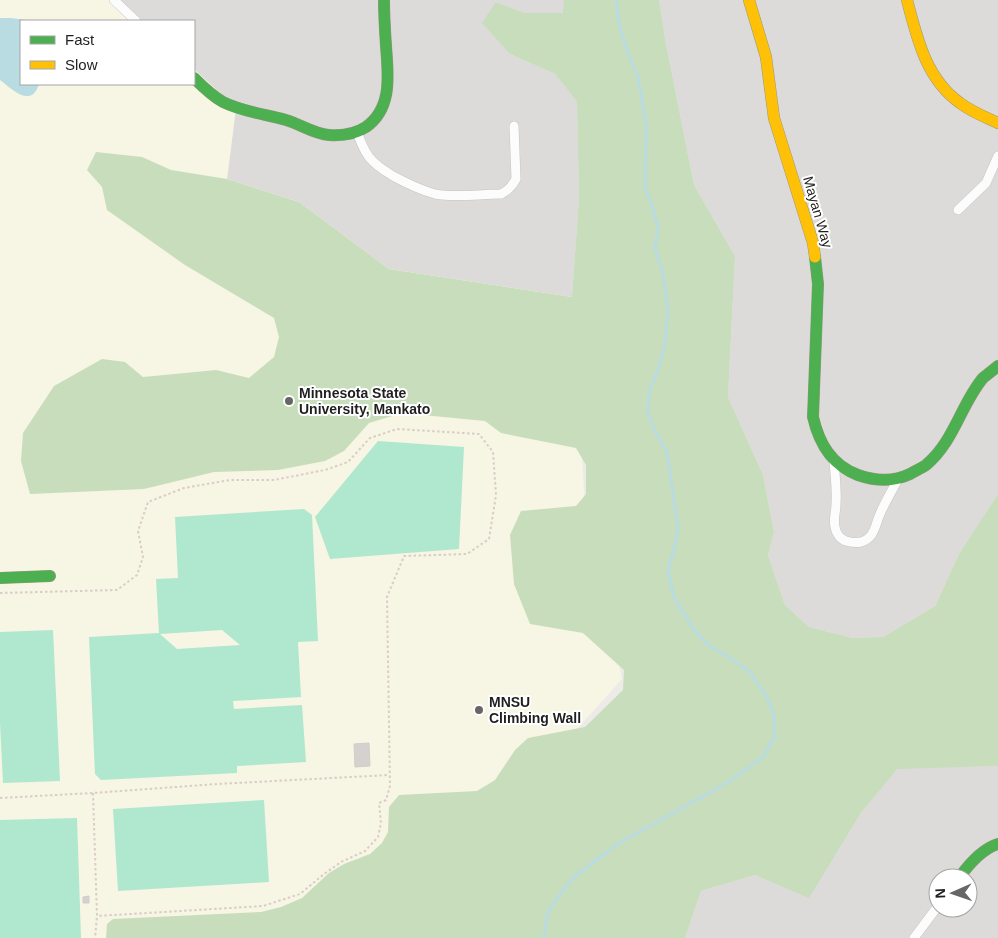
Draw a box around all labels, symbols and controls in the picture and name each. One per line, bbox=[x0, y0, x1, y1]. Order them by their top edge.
legend bbox=[20, 20, 195, 85]
text: Fast bbox=[65, 31, 95, 48]
text: Slow bbox=[65, 56, 98, 73]
street label: Mayan Way bbox=[800, 175, 836, 249]
place label: Minnesota State University, Mankato bbox=[299, 385, 430, 417]
marker: Minnesota State University, Mankato bbox=[283, 395, 295, 407]
place label: MNSU Climbing Wall bbox=[489, 694, 581, 726]
marker: MNSU Climbing Wall bbox=[473, 704, 485, 716]
north arrow bbox=[928, 868, 978, 918]
text: N bbox=[932, 888, 948, 899]

